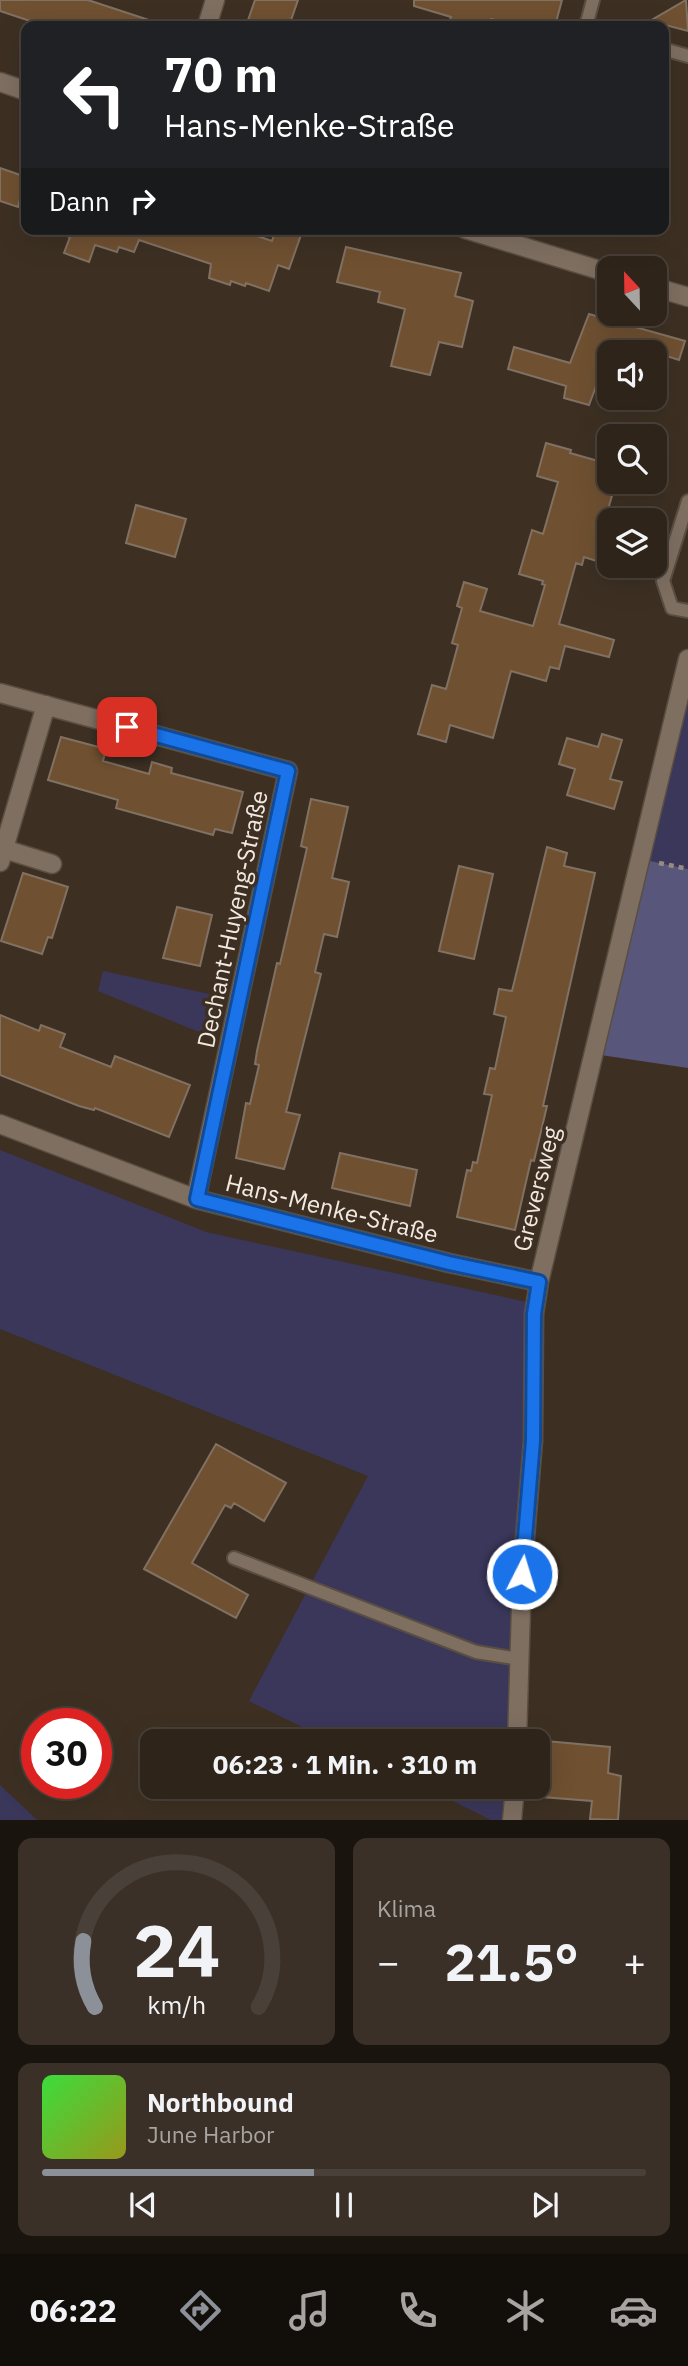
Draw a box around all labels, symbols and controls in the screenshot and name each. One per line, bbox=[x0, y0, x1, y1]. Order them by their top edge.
text: 70 m bbox=[164, 42, 278, 105]
icon: left bbox=[49, 49, 140, 140]
text: Hans-Menke-Straße bbox=[164, 104, 455, 146]
icon: right bbox=[124, 182, 162, 220]
text: Dann bbox=[49, 184, 110, 218]
north arrow bbox=[597, 256, 667, 326]
map controls bbox=[597, 256, 667, 578]
button: sound bbox=[597, 340, 667, 410]
button: search bbox=[597, 424, 667, 494]
button: layers bbox=[597, 508, 667, 578]
pin bbox=[97, 697, 157, 757]
icon: arrive bbox=[108, 708, 146, 746]
street label: Dechant-Huyeng-Straße bbox=[189, 787, 275, 1051]
street label: Greversweg bbox=[505, 1123, 567, 1255]
street label: Hans-Menke-Straße bbox=[222, 1166, 442, 1250]
position arrow bbox=[485, 1537, 559, 1611]
speed limit sign: 30 bbox=[21, 1708, 112, 1799]
text: 06:23 · 1 Min. · 310 m bbox=[213, 1747, 477, 1781]
text: Klima bbox=[377, 1893, 436, 1923]
text: 24 bbox=[133, 1903, 220, 1998]
text: 21.5° bbox=[444, 1928, 579, 1995]
text: − bbox=[377, 1937, 400, 1986]
text: + bbox=[623, 1937, 646, 1986]
text: km/h bbox=[147, 1988, 206, 2021]
text: Northbound bbox=[147, 2085, 294, 2119]
text: June Harbor bbox=[147, 2119, 275, 2149]
icon: previous bbox=[124, 2186, 162, 2224]
icon: pause bbox=[325, 2186, 363, 2224]
icon: next bbox=[526, 2186, 564, 2224]
icon: directions bbox=[176, 2286, 225, 2335]
icon: music bbox=[285, 2286, 334, 2335]
icon: phone bbox=[393, 2286, 442, 2335]
icon: climate bbox=[501, 2286, 550, 2335]
icon: car bbox=[609, 2286, 658, 2335]
text: 06:22 bbox=[30, 2289, 117, 2331]

